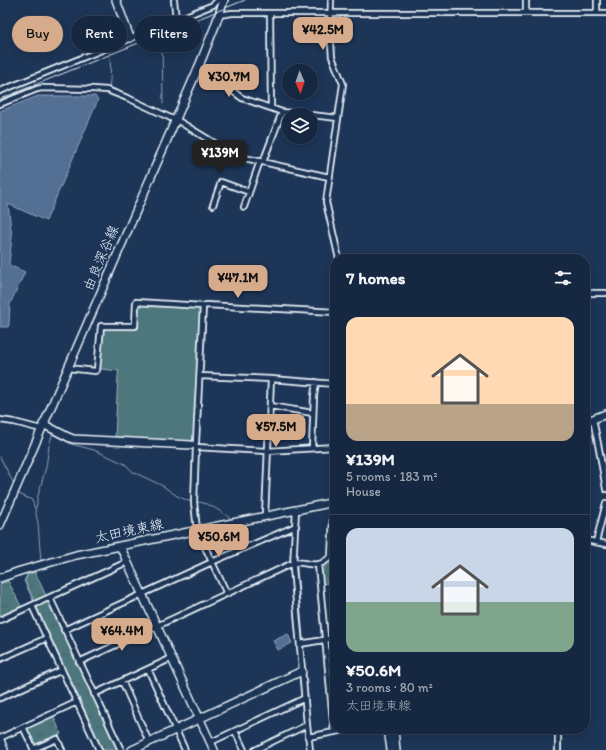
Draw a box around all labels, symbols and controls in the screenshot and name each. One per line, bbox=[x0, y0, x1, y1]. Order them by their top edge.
chip: Buy bbox=[12, 16, 63, 52]
chip: Rent bbox=[71, 16, 127, 52]
chip: Filters bbox=[135, 16, 202, 52]
pin: ¥42.5M bbox=[290, 17, 356, 51]
text: ¥42.5M bbox=[302, 22, 344, 37]
pin: ¥30.7M bbox=[196, 64, 262, 98]
north arrow bbox=[282, 64, 318, 100]
map controls bbox=[282, 64, 318, 144]
text: ¥30.7M bbox=[208, 69, 250, 84]
button: layers bbox=[282, 108, 318, 144]
pin: ¥139M bbox=[192, 140, 248, 174]
text: ¥139M bbox=[201, 145, 239, 160]
street label: 由良深谷線 bbox=[80, 222, 122, 294]
pin: ¥47.1M bbox=[205, 265, 271, 299]
icon: filters bbox=[552, 267, 574, 289]
text: 7 homes bbox=[346, 268, 406, 288]
text: ¥47.1M bbox=[218, 270, 259, 285]
icon: home bbox=[424, 343, 496, 415]
pin: ¥57.5M bbox=[243, 414, 309, 448]
text: ¥57.5M bbox=[256, 419, 296, 434]
text: ¥139M bbox=[346, 449, 395, 469]
text: 5 rooms · 183 m² bbox=[346, 469, 438, 484]
text: House bbox=[346, 484, 381, 499]
street label: 太田境東線 bbox=[93, 515, 165, 547]
pin: ¥50.6M bbox=[186, 524, 252, 558]
text: ¥50.6M bbox=[198, 529, 240, 544]
icon: home bbox=[424, 554, 496, 626]
pin: ¥64.4M bbox=[89, 618, 155, 652]
text: ¥64.4M bbox=[100, 623, 144, 638]
text: ¥50.6M bbox=[346, 660, 401, 680]
text: 3 rooms · 80 m² bbox=[346, 680, 433, 695]
text: 太田境東線 bbox=[346, 698, 411, 713]

